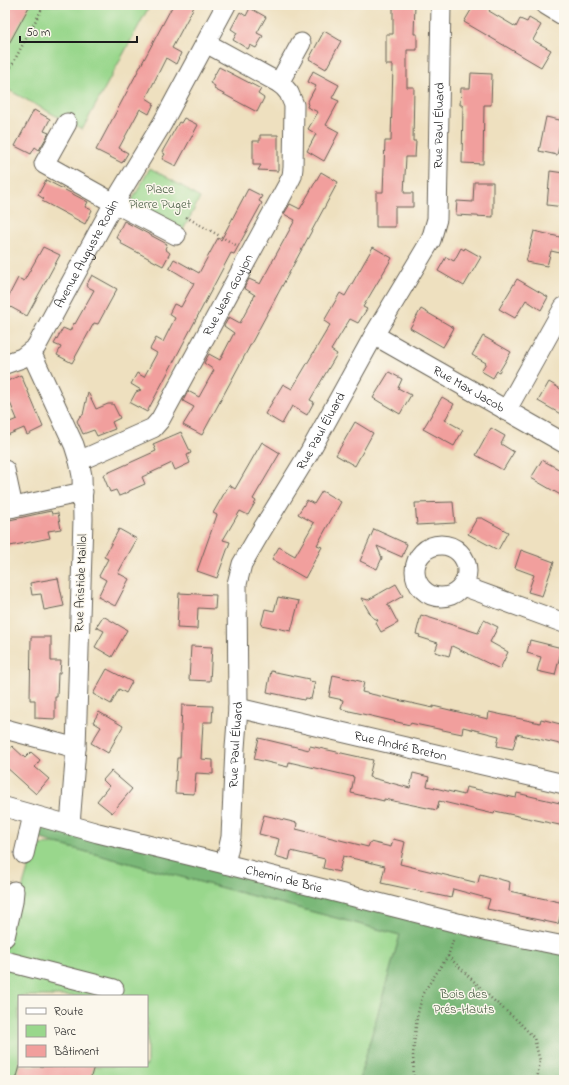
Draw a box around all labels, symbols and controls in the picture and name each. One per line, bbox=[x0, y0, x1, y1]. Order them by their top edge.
scale bar bbox=[20, 18, 137, 44]
text: 50 m bbox=[26, 24, 50, 42]
street label: Rue Paul Éluard bbox=[428, 82, 449, 169]
park label: Place Pierre Puget bbox=[129, 180, 192, 215]
street label: Avenue Auguste Rodin bbox=[49, 196, 124, 311]
street label: Rue Jean Goujon bbox=[198, 251, 258, 339]
street label: Rue Max Jacob bbox=[429, 361, 508, 417]
street label: Rue Paul Éluard bbox=[291, 388, 350, 474]
street label: Rue Aristide Maillol bbox=[70, 534, 92, 632]
street label: Rue Paul Éluard bbox=[224, 701, 248, 788]
street label: Rue André Breton bbox=[352, 726, 449, 766]
street label: Chemin de Brie bbox=[243, 860, 324, 898]
park label: Bois des Prés-Hauts bbox=[433, 985, 495, 1019]
legend bbox=[18, 995, 148, 1067]
text: Route bbox=[54, 1003, 84, 1021]
text: Parc bbox=[54, 1023, 76, 1041]
text: Bâtiment bbox=[53, 1043, 99, 1061]

